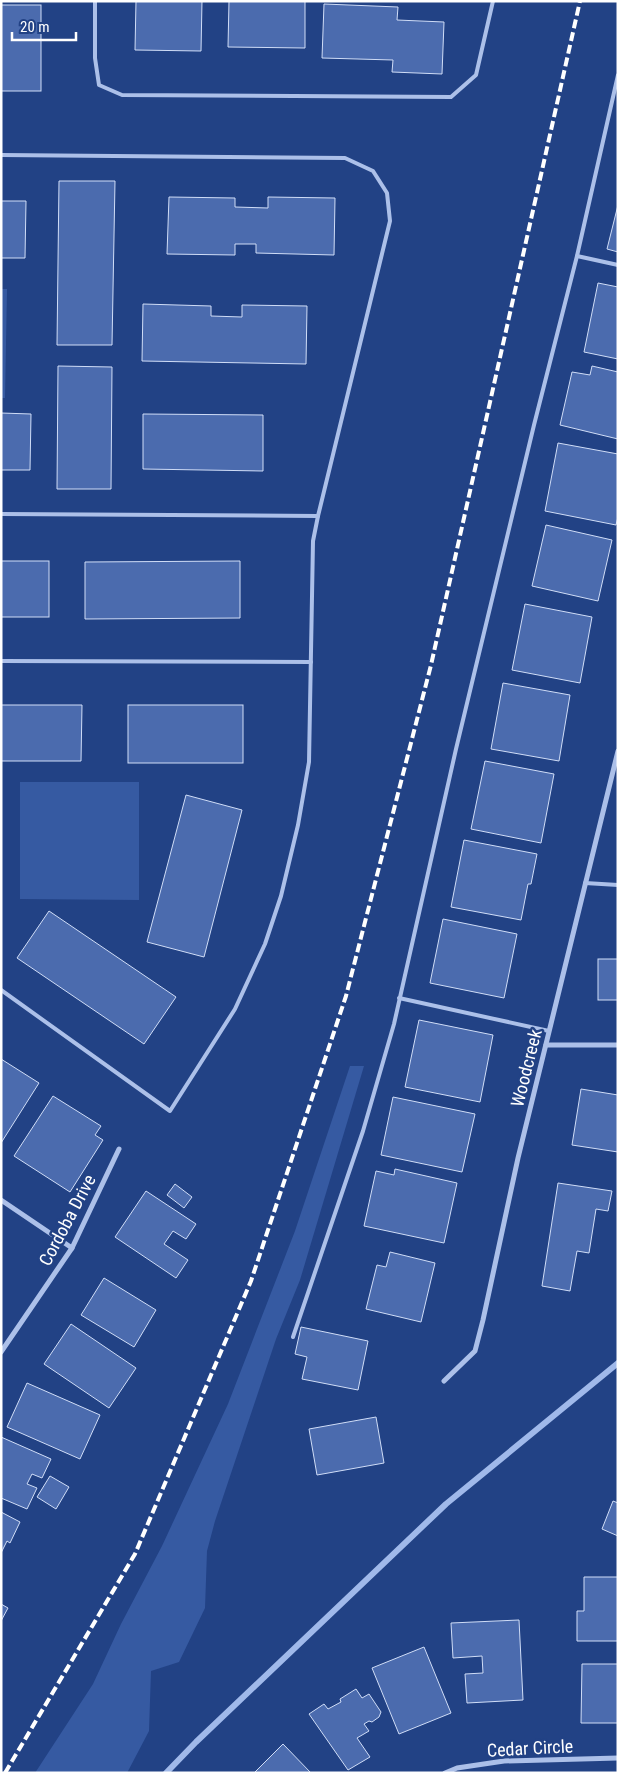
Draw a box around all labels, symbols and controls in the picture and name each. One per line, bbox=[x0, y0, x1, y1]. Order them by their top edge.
scale bar bbox=[12, 10, 76, 42]
text: 20 m bbox=[20, 18, 50, 36]
street label: Woodcreek bbox=[506, 1027, 546, 1109]
street label: Cordoba Drive bbox=[34, 1171, 100, 1269]
street label: Cedar Circle bbox=[486, 1735, 574, 1761]

